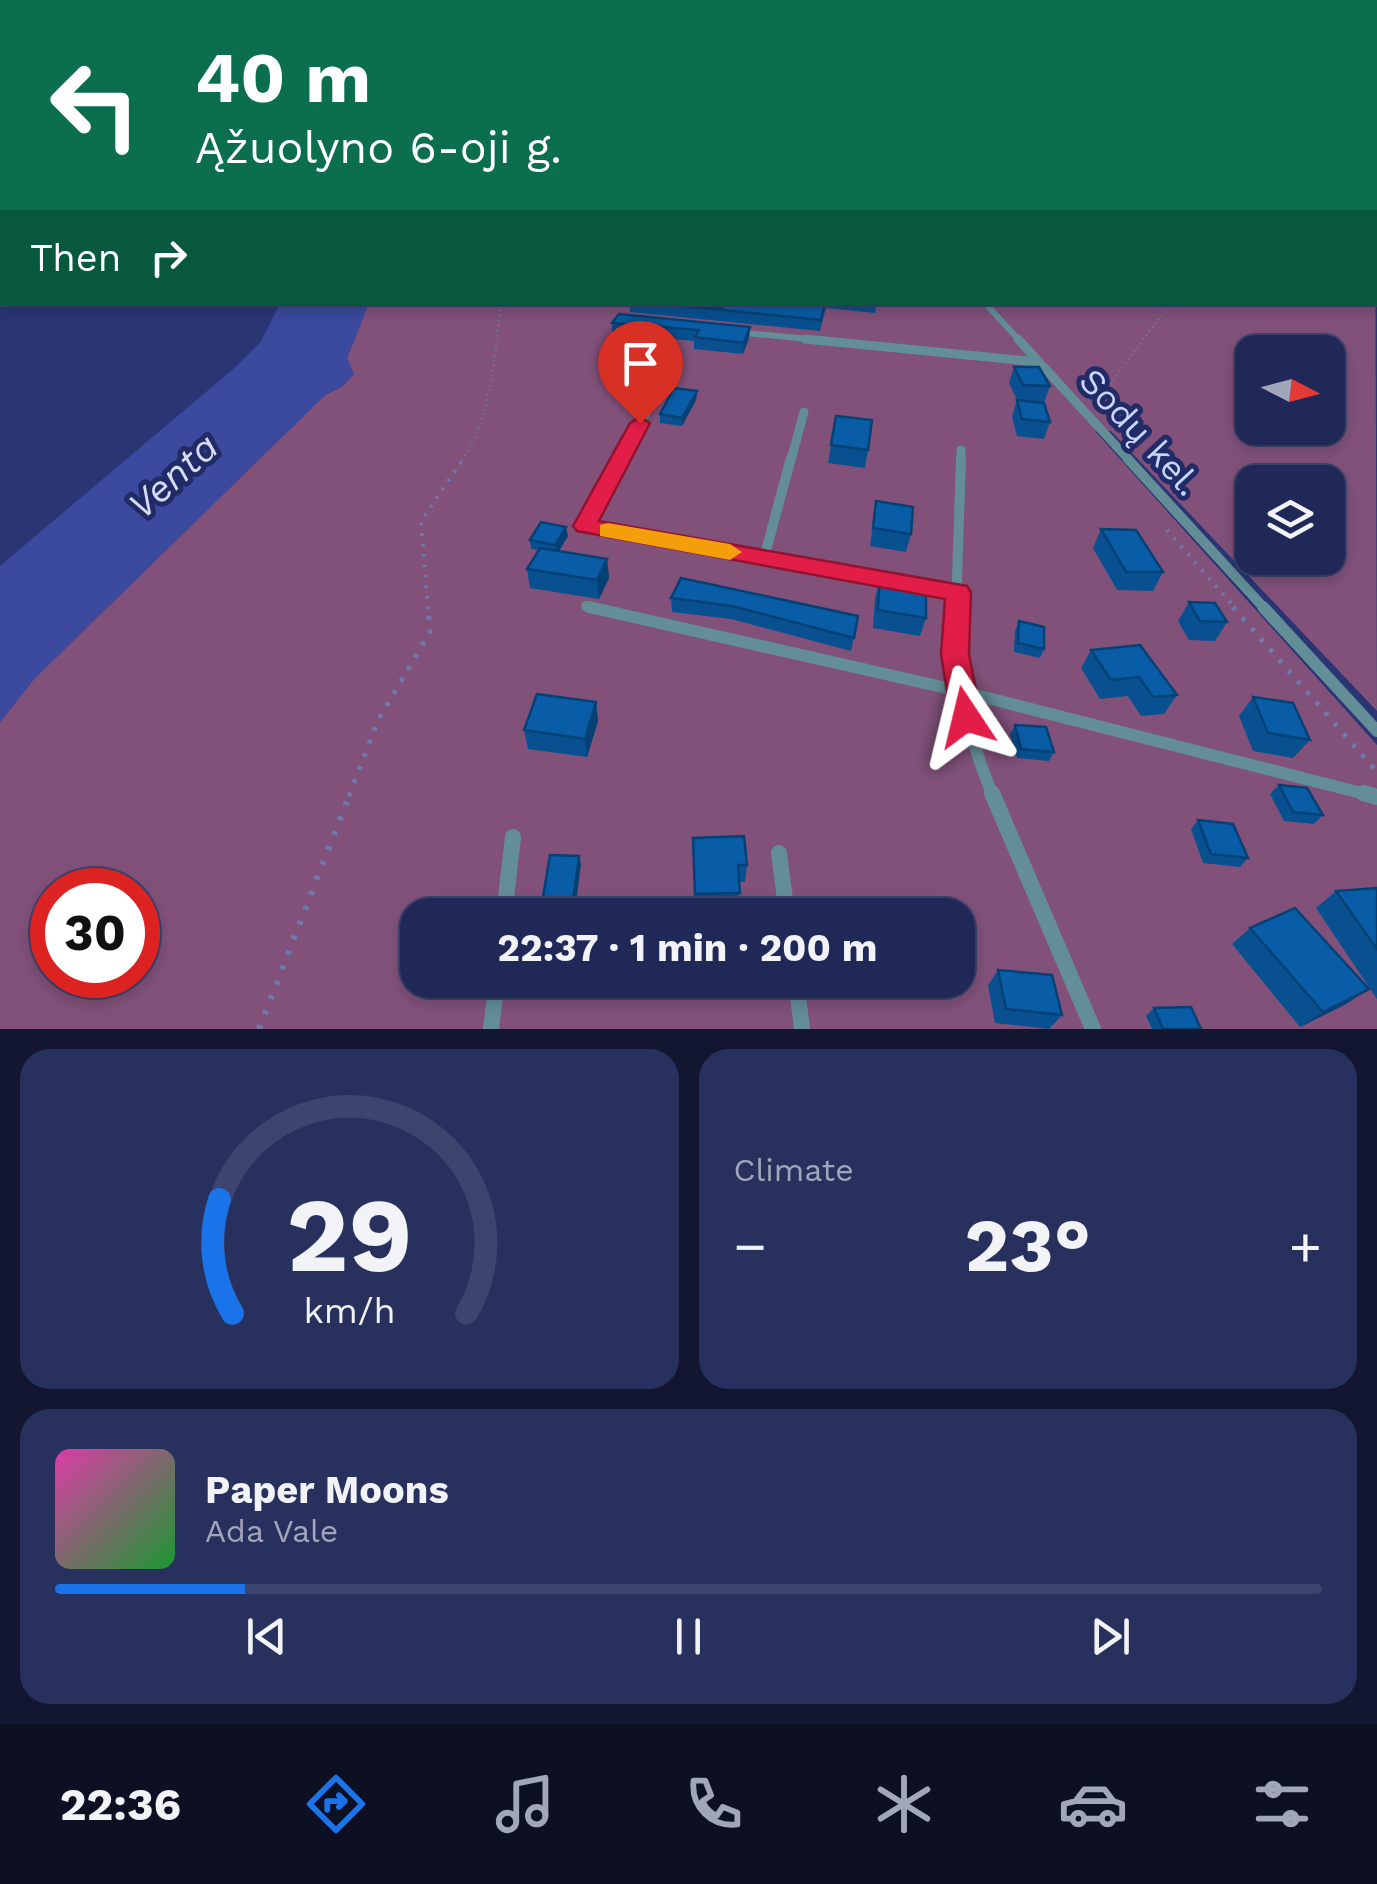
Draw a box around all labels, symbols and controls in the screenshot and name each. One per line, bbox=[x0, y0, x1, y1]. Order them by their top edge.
text: 40 m bbox=[195, 37, 371, 119]
icon: left bbox=[30, 40, 160, 170]
text: Ąžuolyno 6-oji g. bbox=[195, 121, 562, 174]
icon: right bbox=[141, 230, 196, 285]
text: Then bbox=[30, 236, 121, 280]
pin bbox=[598, 321, 683, 424]
north arrow bbox=[1235, 335, 1345, 445]
map controls bbox=[1235, 335, 1345, 575]
icon: arrive bbox=[613, 336, 668, 391]
street label: Sodų kel. bbox=[1071, 360, 1209, 504]
water label: Venta bbox=[119, 424, 227, 528]
button: layers bbox=[1235, 465, 1345, 575]
position arrow bbox=[914, 665, 1018, 769]
speed limit sign: 30 bbox=[30, 868, 160, 998]
text: 22:37 · 1 min · 200 m bbox=[497, 926, 878, 970]
text: Climate bbox=[734, 1151, 854, 1189]
text: 29 bbox=[286, 1174, 412, 1296]
text: 23° bbox=[965, 1201, 1091, 1289]
text: − bbox=[734, 1214, 767, 1278]
text: + bbox=[1289, 1214, 1322, 1278]
text: km/h bbox=[303, 1290, 395, 1332]
text: Paper Moons bbox=[205, 1468, 449, 1512]
text: Ada Vale bbox=[205, 1512, 338, 1550]
icon: previous bbox=[239, 1609, 294, 1664]
icon: pause bbox=[661, 1609, 716, 1664]
icon: next bbox=[1083, 1609, 1138, 1664]
icon: directions bbox=[301, 1769, 371, 1839]
icon: music bbox=[490, 1769, 560, 1839]
icon: phone bbox=[679, 1769, 749, 1839]
icon: climate bbox=[869, 1769, 939, 1839]
icon: car bbox=[1058, 1769, 1128, 1839]
icon: filters bbox=[1247, 1769, 1317, 1839]
text: 22:36 bbox=[60, 1778, 181, 1831]

